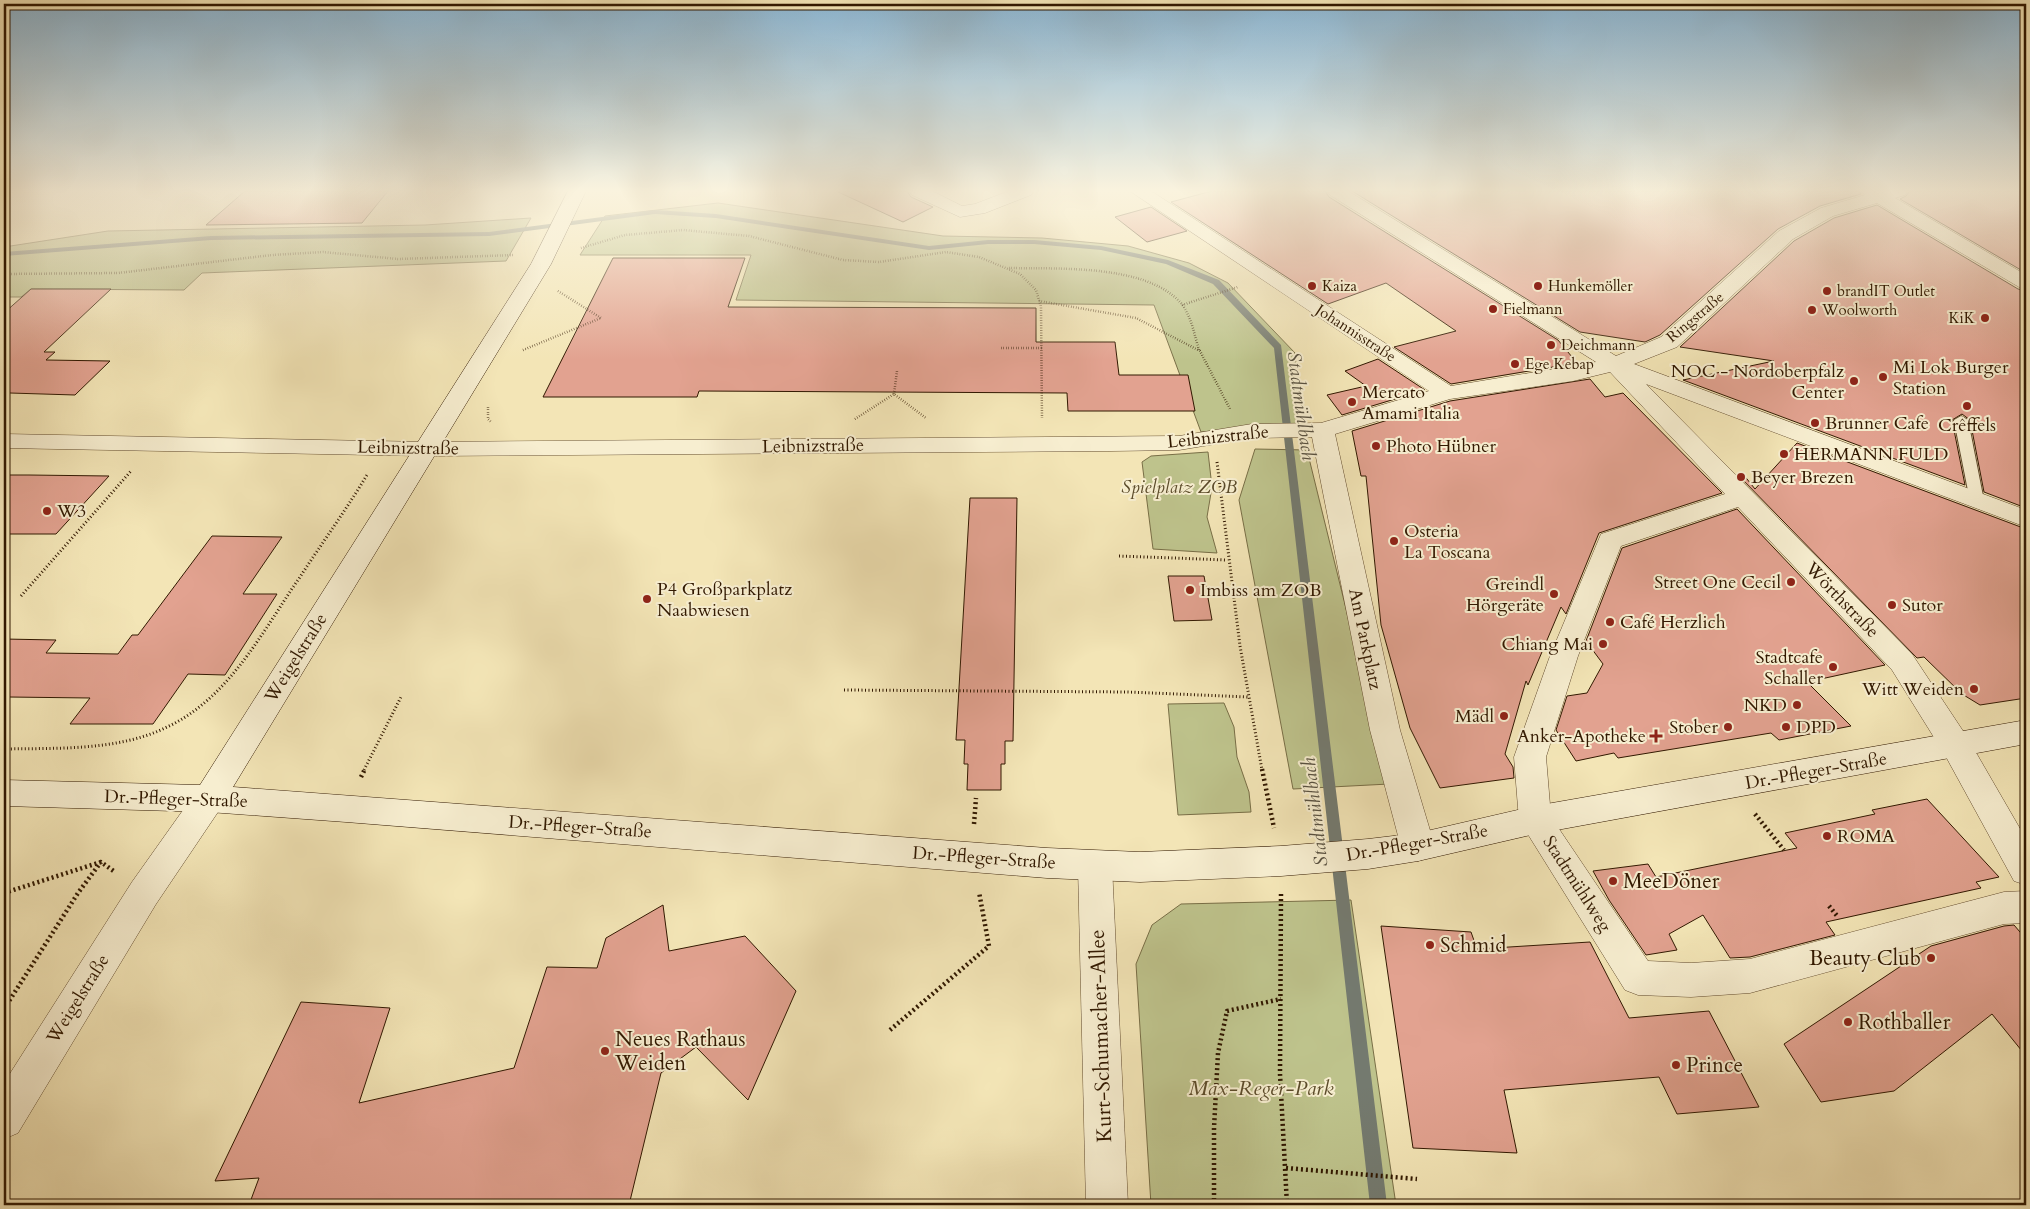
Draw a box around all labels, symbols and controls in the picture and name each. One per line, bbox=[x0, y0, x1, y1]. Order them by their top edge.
place label: Kaiza bbox=[1322, 276, 1358, 296]
place label: Hunkemöller bbox=[1548, 276, 1633, 296]
marker: Kaiza bbox=[1306, 280, 1318, 292]
marker: Hunkemöller bbox=[1532, 280, 1544, 292]
place label: brandIT Outlet bbox=[1837, 281, 1935, 301]
marker: brandIT Outlet bbox=[1821, 285, 1833, 297]
street label: Ringstraße bbox=[1662, 287, 1728, 347]
street label: Johannisstraße bbox=[1310, 299, 1400, 366]
place label: Fielmann bbox=[1503, 299, 1563, 319]
place label: Woolworth bbox=[1821, 300, 1898, 320]
marker: Fielmann bbox=[1487, 303, 1499, 315]
marker: Woolworth bbox=[1806, 304, 1818, 316]
place label: KiK bbox=[1948, 308, 1976, 328]
marker: KiK bbox=[1979, 312, 1991, 324]
place label: Deichmann bbox=[1561, 335, 1636, 355]
marker: Deichmann bbox=[1545, 339, 1557, 351]
water label: Stadtmühlbach bbox=[1281, 350, 1321, 462]
place label: Ege Kebap bbox=[1525, 354, 1594, 374]
place label: Mi Lok Burger Station bbox=[1893, 355, 2009, 401]
marker: Ege Kebap bbox=[1509, 358, 1521, 370]
place label: NOC - Nordoberpfalz Center bbox=[1671, 359, 1844, 405]
marker: Mi Lok Burger Station bbox=[1877, 371, 1889, 383]
marker: NOC - Nordoberpfalz Center bbox=[1848, 375, 1860, 387]
place label: Mercato Amami Italia bbox=[1362, 380, 1460, 426]
marker: Mercato Amami Italia bbox=[1346, 396, 1358, 408]
marker: Crêffels bbox=[1961, 400, 1973, 412]
place label: Brunner Cafe bbox=[1825, 411, 1929, 436]
place label: Crêffels bbox=[1938, 413, 1996, 438]
marker: Brunner Cafe bbox=[1809, 417, 1821, 429]
street label: Leibnizstraße bbox=[1166, 419, 1270, 455]
street label: Leibnizstraße bbox=[762, 433, 864, 459]
place label: Photo Hübner bbox=[1386, 434, 1496, 459]
street label: Leibnizstraße bbox=[357, 435, 459, 461]
marker: Photo Hübner bbox=[1370, 440, 1382, 452]
place label: HERMANN FULD bbox=[1794, 442, 1948, 467]
marker: HERMANN FULD bbox=[1778, 448, 1790, 460]
place label: Beyer Brezen bbox=[1751, 465, 1855, 490]
marker: Beyer Brezen bbox=[1735, 471, 1747, 483]
park label: Spielplatz ZOB bbox=[1121, 475, 1237, 500]
place label: W3 bbox=[56, 499, 86, 524]
marker: W3 bbox=[41, 505, 53, 517]
place label: Osteria La Toscana bbox=[1404, 519, 1491, 565]
marker: Osteria La Toscana bbox=[1388, 535, 1400, 547]
street label: Wörthstraße bbox=[1799, 556, 1885, 643]
place label: Street One Cecil bbox=[1654, 570, 1781, 595]
place label: Greindl Hörgeräte bbox=[1466, 572, 1544, 618]
marker: Street One Cecil bbox=[1785, 576, 1797, 588]
place label: P4 Großparkplatz Naabwiesen bbox=[657, 577, 792, 623]
place label: Imbiss am ZOB bbox=[1200, 578, 1321, 603]
marker: Imbiss am ZOB bbox=[1184, 584, 1196, 596]
street label: Am Parkplatz bbox=[1342, 586, 1388, 692]
marker: Greindl Hörgeräte bbox=[1548, 588, 1560, 600]
marker: P4 Großparkplatz Naabwiesen bbox=[641, 593, 653, 605]
place label: Sutor bbox=[1902, 593, 1943, 618]
marker: Sutor bbox=[1886, 599, 1898, 611]
street label: Weigelstraße bbox=[258, 609, 333, 708]
place label: Café Herzlich bbox=[1620, 610, 1726, 635]
marker: Café Herzlich bbox=[1604, 616, 1616, 628]
place label: Chiang Mai bbox=[1502, 632, 1593, 657]
marker: Chiang Mai bbox=[1597, 638, 1609, 650]
place label: Stadtcafe Schaller bbox=[1756, 645, 1823, 691]
marker: Stadtcafe Schaller bbox=[1827, 661, 1839, 673]
place label: Witt Weiden bbox=[1861, 677, 1965, 702]
marker: Witt Weiden bbox=[1968, 683, 1980, 695]
place label: NKD bbox=[1744, 693, 1787, 718]
marker: NKD bbox=[1791, 699, 1803, 711]
place label: Mädl bbox=[1455, 704, 1494, 729]
marker: Mädl bbox=[1498, 710, 1510, 722]
place label: Stober bbox=[1669, 715, 1718, 740]
place label: DPD bbox=[1796, 715, 1836, 740]
marker: Stober bbox=[1722, 721, 1734, 733]
marker: DPD bbox=[1780, 721, 1792, 733]
place label: Anker-Apotheke bbox=[1517, 724, 1646, 749]
marker: Anker-Apotheke bbox=[1650, 730, 1662, 742]
street label: Dr.-Pfleger-Straße bbox=[1743, 746, 1889, 796]
water label: Stadtmühlbach bbox=[1295, 756, 1335, 868]
street label: Dr.-Pfleger-Straße bbox=[104, 784, 248, 814]
street label: Dr.-Pfleger-Straße bbox=[507, 810, 653, 844]
street label: Dr.-Pfleger-Straße bbox=[1344, 818, 1490, 868]
place label: ROMA bbox=[1837, 824, 1895, 849]
marker: ROMA bbox=[1821, 830, 1833, 842]
street label: Stadtmühlweg bbox=[1537, 831, 1618, 938]
street label: Dr.-Pfleger-Straße bbox=[911, 841, 1057, 875]
place label: MeeDöner bbox=[1623, 867, 1720, 896]
marker: MeeDöner bbox=[1607, 875, 1619, 887]
street label: Kurt-Schumacher-Allee bbox=[1083, 929, 1119, 1143]
place label: Schmid bbox=[1440, 931, 1506, 960]
marker: Schmid bbox=[1424, 939, 1436, 951]
place label: Beauty Club bbox=[1809, 944, 1921, 973]
street label: Weigelstraße bbox=[40, 950, 115, 1049]
marker: Beauty Club bbox=[1925, 952, 1937, 964]
place label: Rothballer bbox=[1858, 1008, 1951, 1037]
marker: Rothballer bbox=[1842, 1016, 1854, 1028]
place label: Neues Rathaus Weiden bbox=[614, 1025, 746, 1078]
marker: Neues Rathaus Weiden bbox=[599, 1045, 611, 1057]
place label: Prince bbox=[1686, 1051, 1743, 1080]
marker: Prince bbox=[1670, 1059, 1682, 1071]
park label: Max-Reger-Park bbox=[1188, 1074, 1334, 1103]

